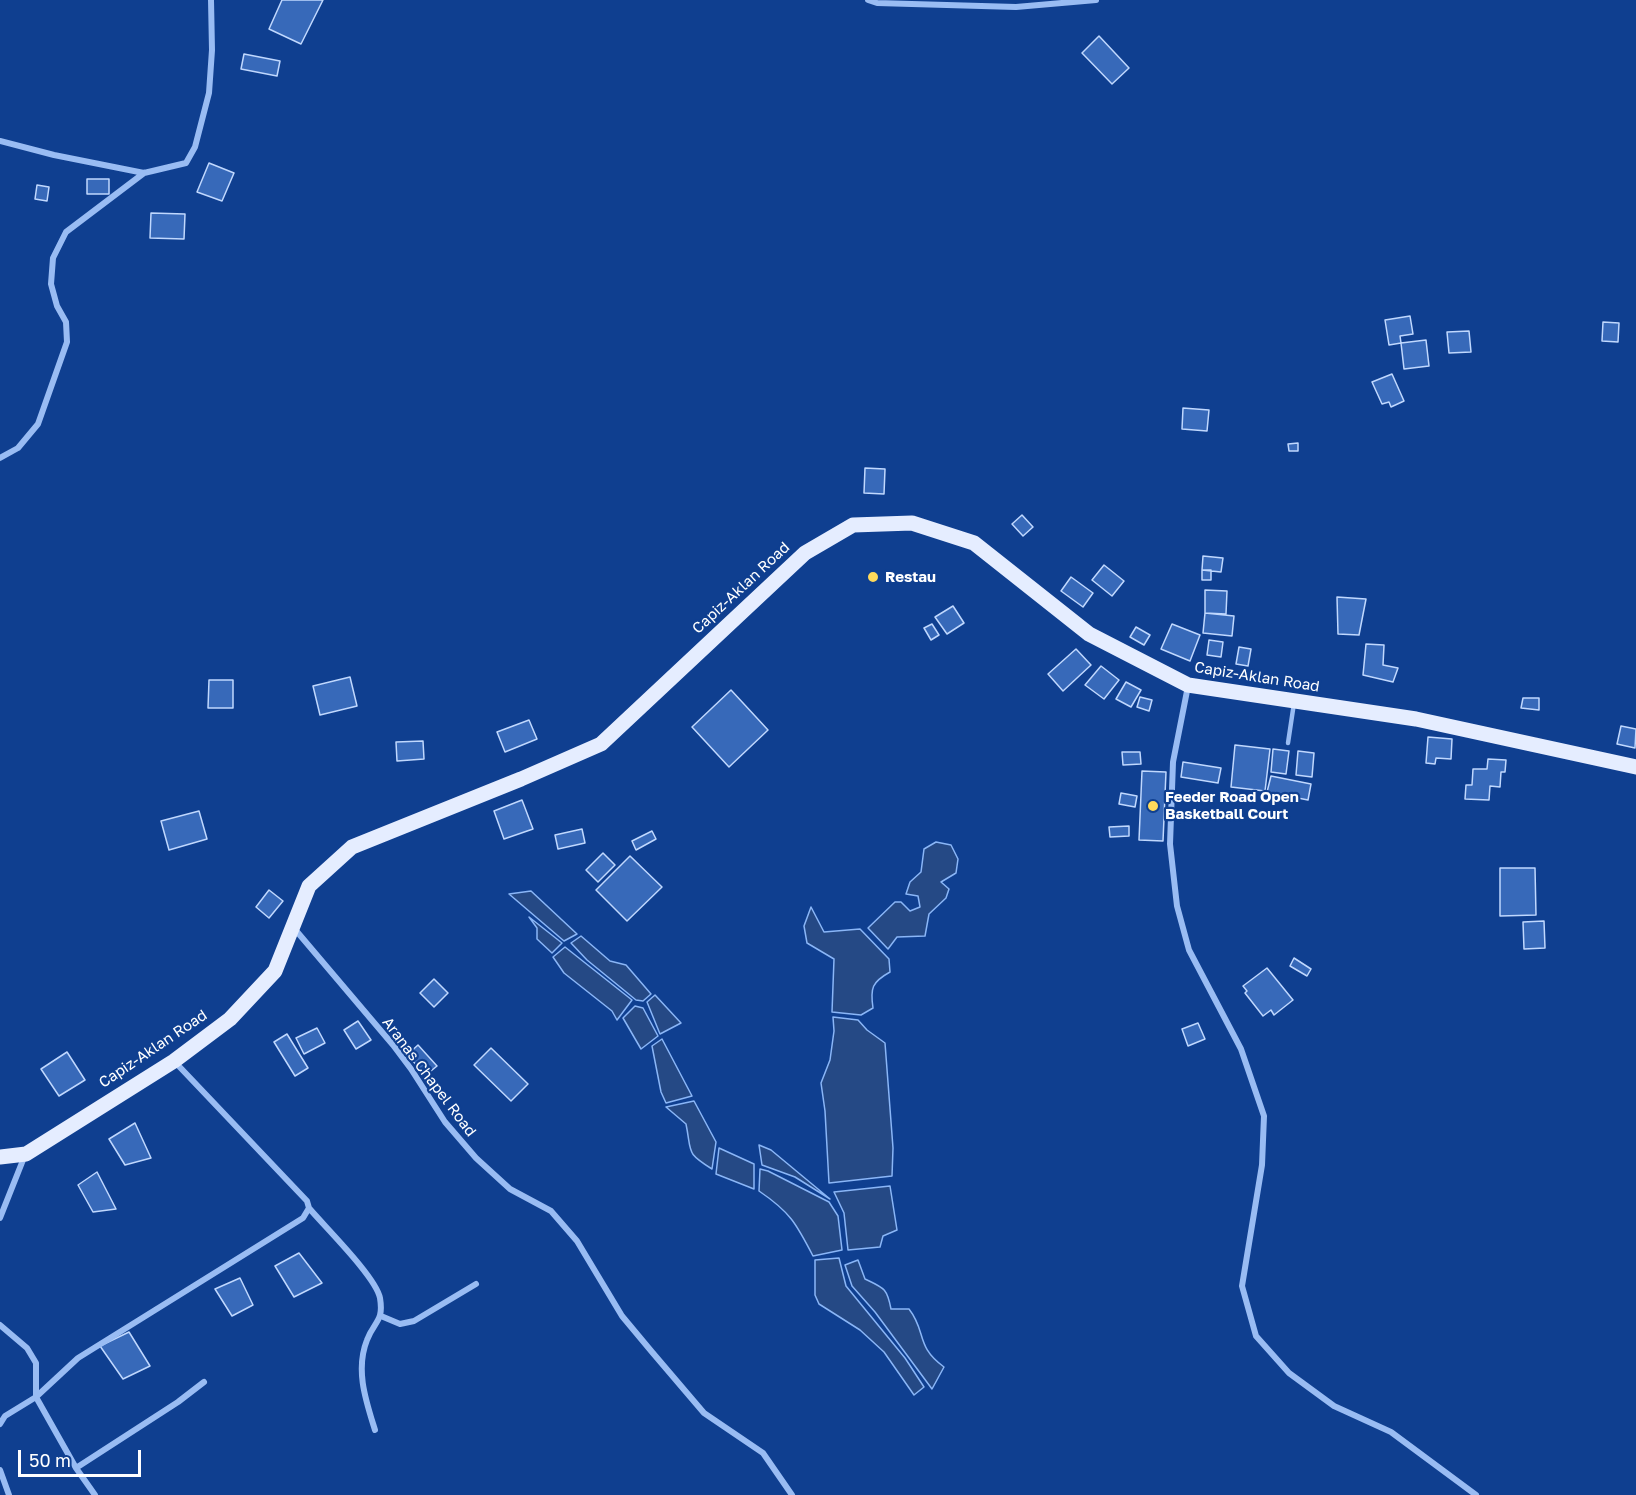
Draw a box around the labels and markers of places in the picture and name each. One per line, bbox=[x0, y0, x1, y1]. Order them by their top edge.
place label: Restau bbox=[885, 568, 936, 586]
marker: Restau bbox=[866, 570, 880, 584]
place label: Feeder Road Open Basketball Court bbox=[1165, 788, 1299, 823]
marker: Feeder Road Open Basketball Court bbox=[1146, 799, 1160, 813]

